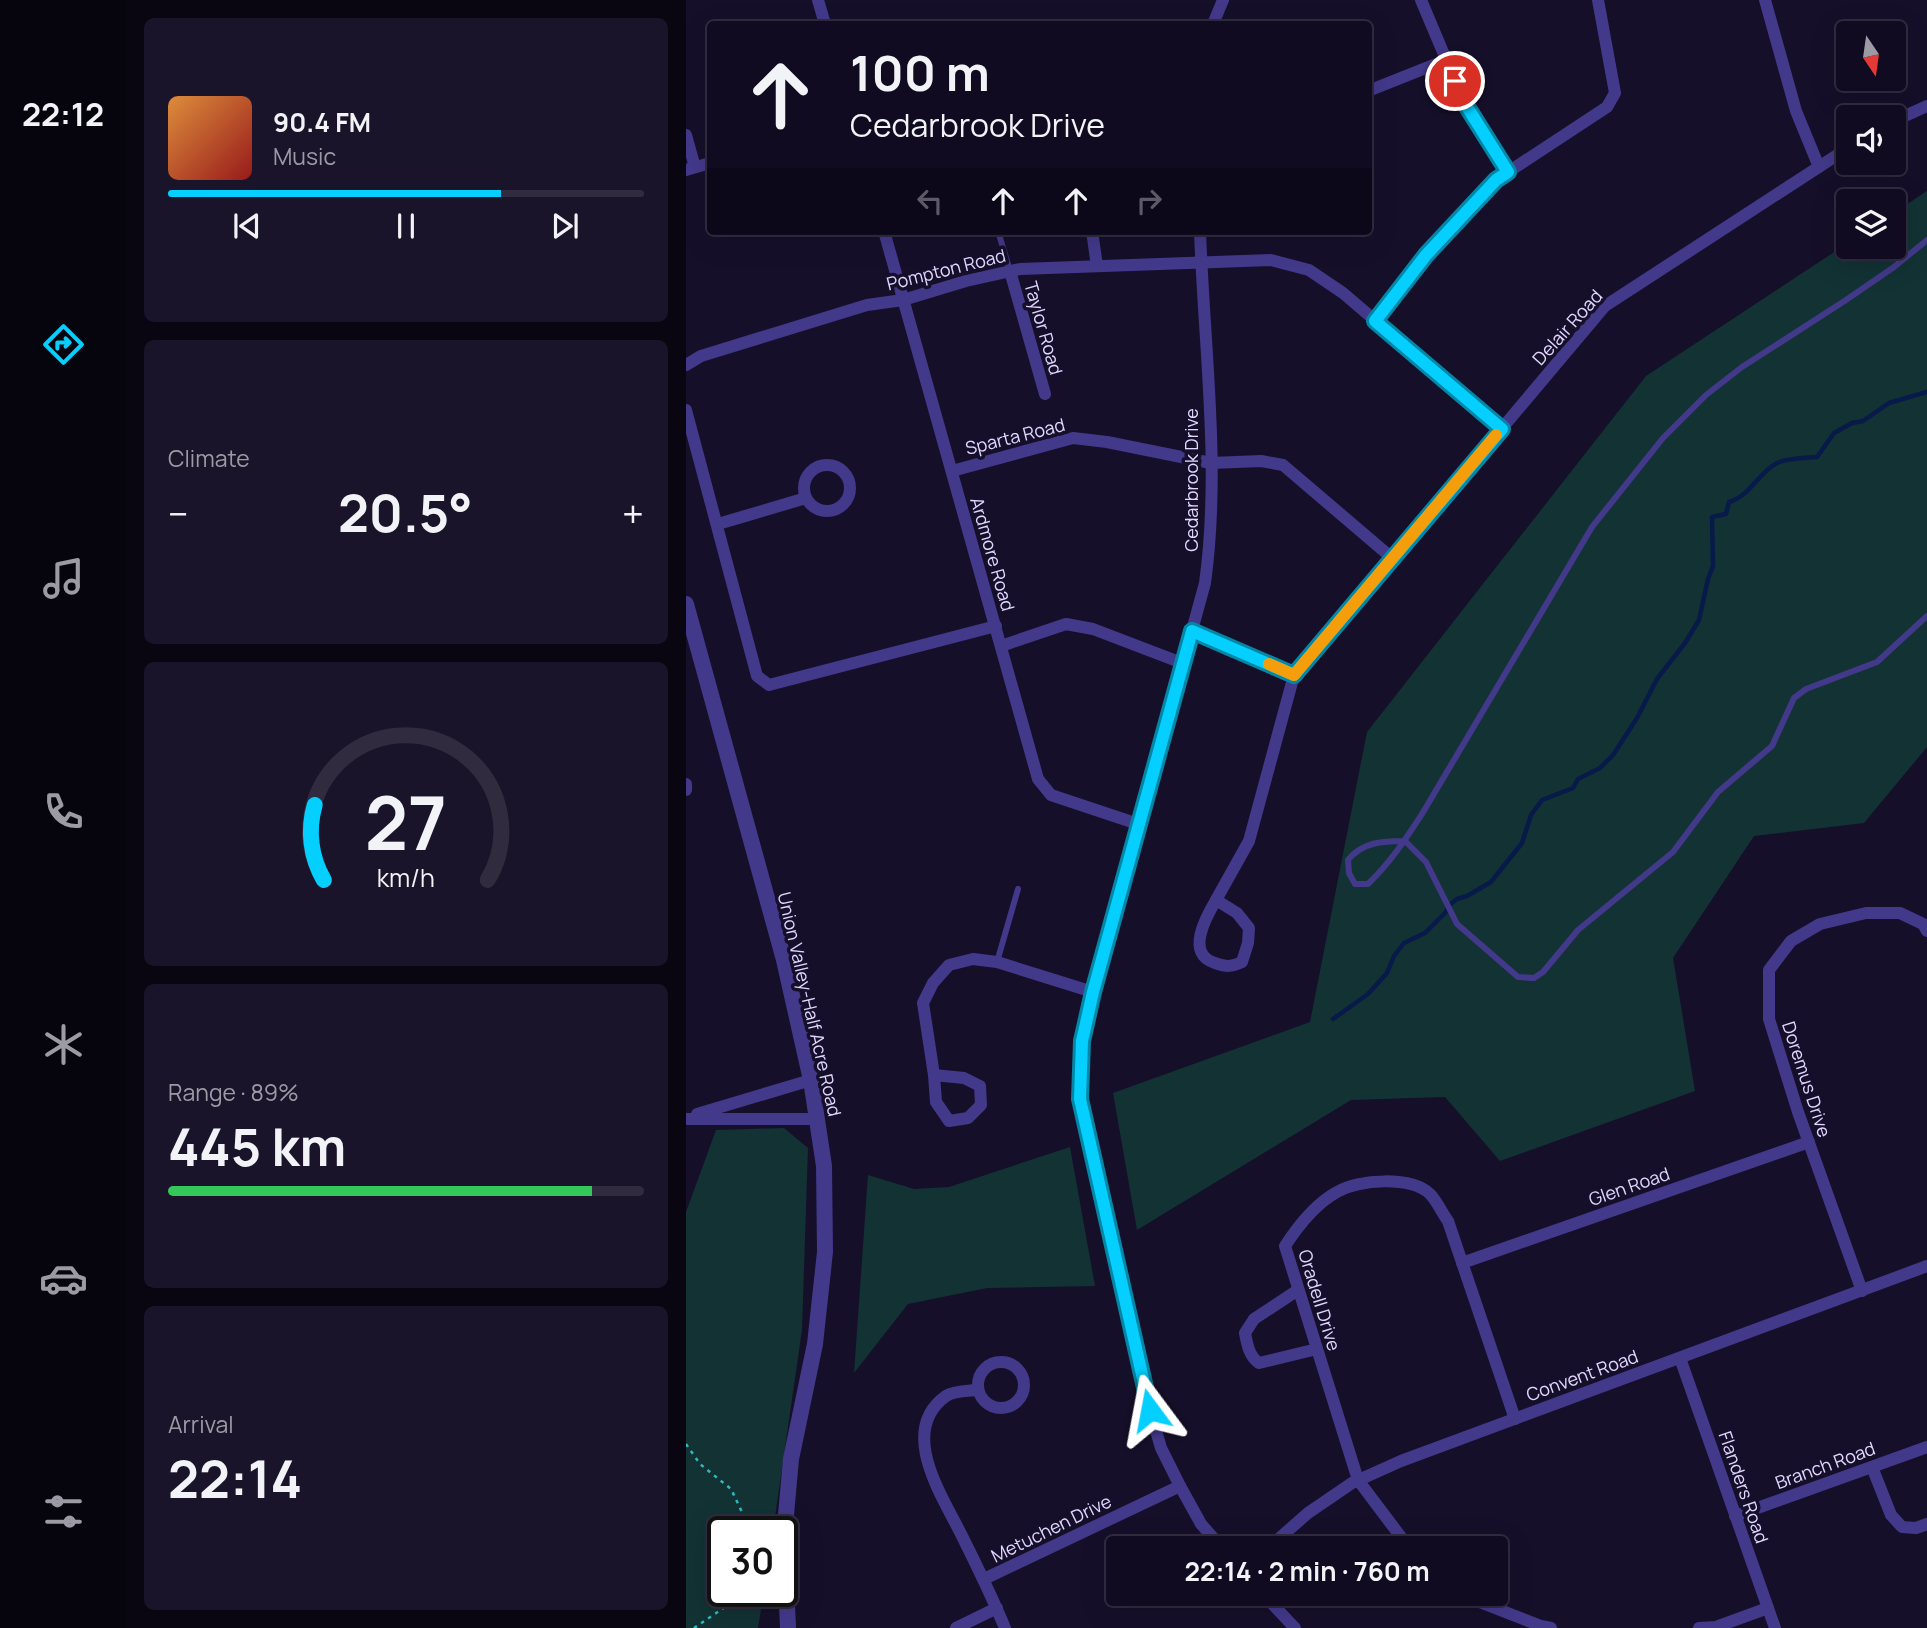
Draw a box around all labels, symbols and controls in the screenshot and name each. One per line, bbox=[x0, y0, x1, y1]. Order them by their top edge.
north arrow bbox=[1836, 21, 1906, 91]
map controls bbox=[1836, 21, 1906, 259]
text: 100 m bbox=[850, 39, 990, 106]
icon: ahead bbox=[735, 49, 826, 140]
pin bbox=[1425, 51, 1485, 111]
icon: arrive bbox=[1436, 62, 1474, 100]
text: 22:12 bbox=[22, 92, 104, 136]
text: Cedarbrook Drive bbox=[850, 103, 1105, 147]
text: 90.4 FM bbox=[273, 104, 371, 140]
button: sound bbox=[1836, 105, 1906, 175]
text: Music bbox=[273, 140, 336, 172]
icon: left bbox=[911, 182, 949, 220]
icon: ahead bbox=[984, 182, 1022, 220]
icon: ahead bbox=[1057, 182, 1095, 220]
icon: right bbox=[1130, 182, 1168, 220]
button: layers bbox=[1836, 189, 1906, 259]
icon: previous bbox=[228, 207, 266, 245]
icon: pause bbox=[387, 207, 425, 245]
icon: next bbox=[546, 207, 584, 245]
street label: Pompton Road bbox=[884, 243, 1008, 295]
street label: Taylor Road bbox=[1019, 279, 1069, 377]
street label: Delair Road bbox=[1527, 284, 1607, 370]
icon: directions bbox=[39, 320, 88, 369]
street label: Cedarbrook Drive bbox=[1179, 408, 1203, 552]
street label: Sparta Road bbox=[963, 412, 1067, 460]
text: Climate bbox=[168, 442, 250, 474]
text: 20.5° bbox=[338, 477, 473, 548]
text: − bbox=[168, 487, 189, 539]
text: + bbox=[622, 487, 644, 539]
street label: Ardmore Road bbox=[965, 494, 1021, 614]
icon: music bbox=[39, 554, 88, 603]
text: 27 bbox=[365, 772, 447, 872]
icon: phone bbox=[39, 787, 88, 836]
text: km/h bbox=[377, 860, 435, 895]
street label: Union Valley-Half Acre Road bbox=[773, 890, 847, 1118]
street label: Doremus Drive bbox=[1777, 1018, 1837, 1140]
icon: climate bbox=[39, 1020, 88, 1069]
text: Range · 89% bbox=[168, 1076, 299, 1108]
text: 445 km bbox=[168, 1111, 346, 1182]
street label: Glen Road bbox=[1585, 1161, 1673, 1211]
street label: Oradell Drive bbox=[1293, 1247, 1347, 1353]
icon: car bbox=[39, 1254, 88, 1303]
street label: Convent Road bbox=[1523, 1344, 1641, 1406]
position arrow bbox=[1113, 1373, 1187, 1447]
text: Arrival bbox=[168, 1408, 234, 1440]
street label: Flanders Road bbox=[1714, 1428, 1774, 1546]
street label: Branch Road bbox=[1772, 1436, 1878, 1494]
text: 22:14 bbox=[168, 1443, 302, 1514]
icon: filters bbox=[39, 1487, 88, 1536]
street label: Metuchen Drive bbox=[987, 1489, 1115, 1567]
speed limit sign: 30 bbox=[707, 1516, 798, 1607]
text: 22:14 · 2 min · 760 m bbox=[1184, 1553, 1430, 1589]

